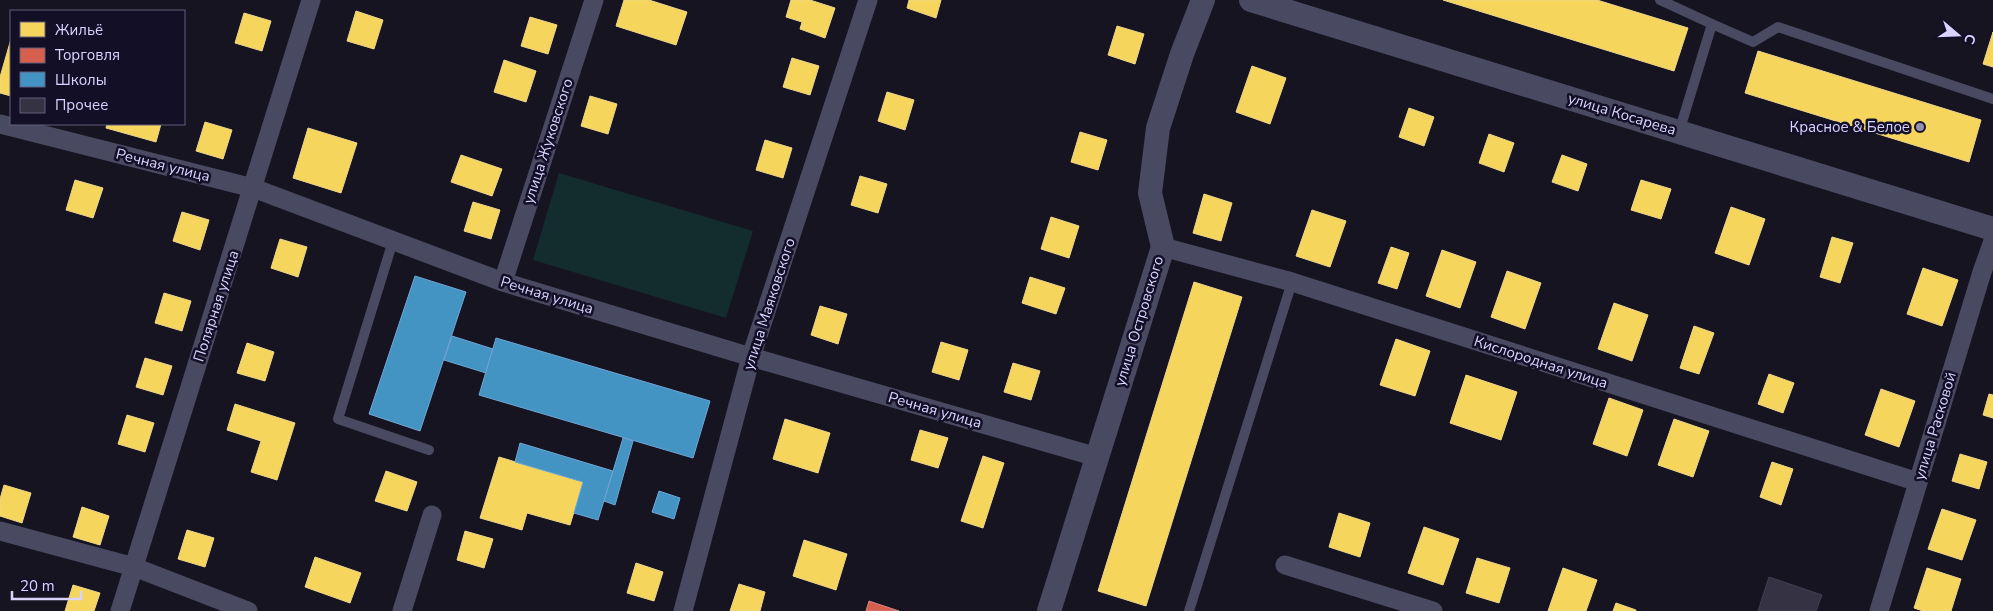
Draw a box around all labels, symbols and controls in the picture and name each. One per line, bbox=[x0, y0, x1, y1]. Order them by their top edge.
legend bbox=[10, 10, 185, 125]
north arrow bbox=[1933, 10, 1983, 60]
text: Жильё bbox=[55, 20, 103, 40]
text: С bbox=[1959, 31, 1980, 47]
text: Торговля bbox=[55, 45, 120, 65]
text: Школы bbox=[55, 70, 107, 90]
street label: улица Жуковского bbox=[518, 76, 578, 206]
street label: улица Косарева bbox=[1565, 88, 1679, 140]
text: Прочее bbox=[55, 95, 108, 115]
place label: Красное & Белое bbox=[1790, 117, 1910, 137]
marker: Красное & Белое bbox=[1914, 121, 1926, 133]
street label: Речная улица bbox=[114, 144, 212, 186]
street label: улица Маяковского bbox=[738, 235, 800, 373]
street label: Полярная улица bbox=[189, 248, 243, 364]
street label: улица Островского bbox=[1110, 254, 1168, 388]
street label: Речная улица bbox=[498, 271, 596, 319]
street label: Кислородная улица bbox=[1472, 331, 1610, 393]
street label: улица Расковой bbox=[1909, 370, 1961, 482]
street label: Речная улица bbox=[886, 387, 984, 433]
scale bar bbox=[12, 568, 81, 600]
text: 20 m bbox=[20, 576, 55, 596]

